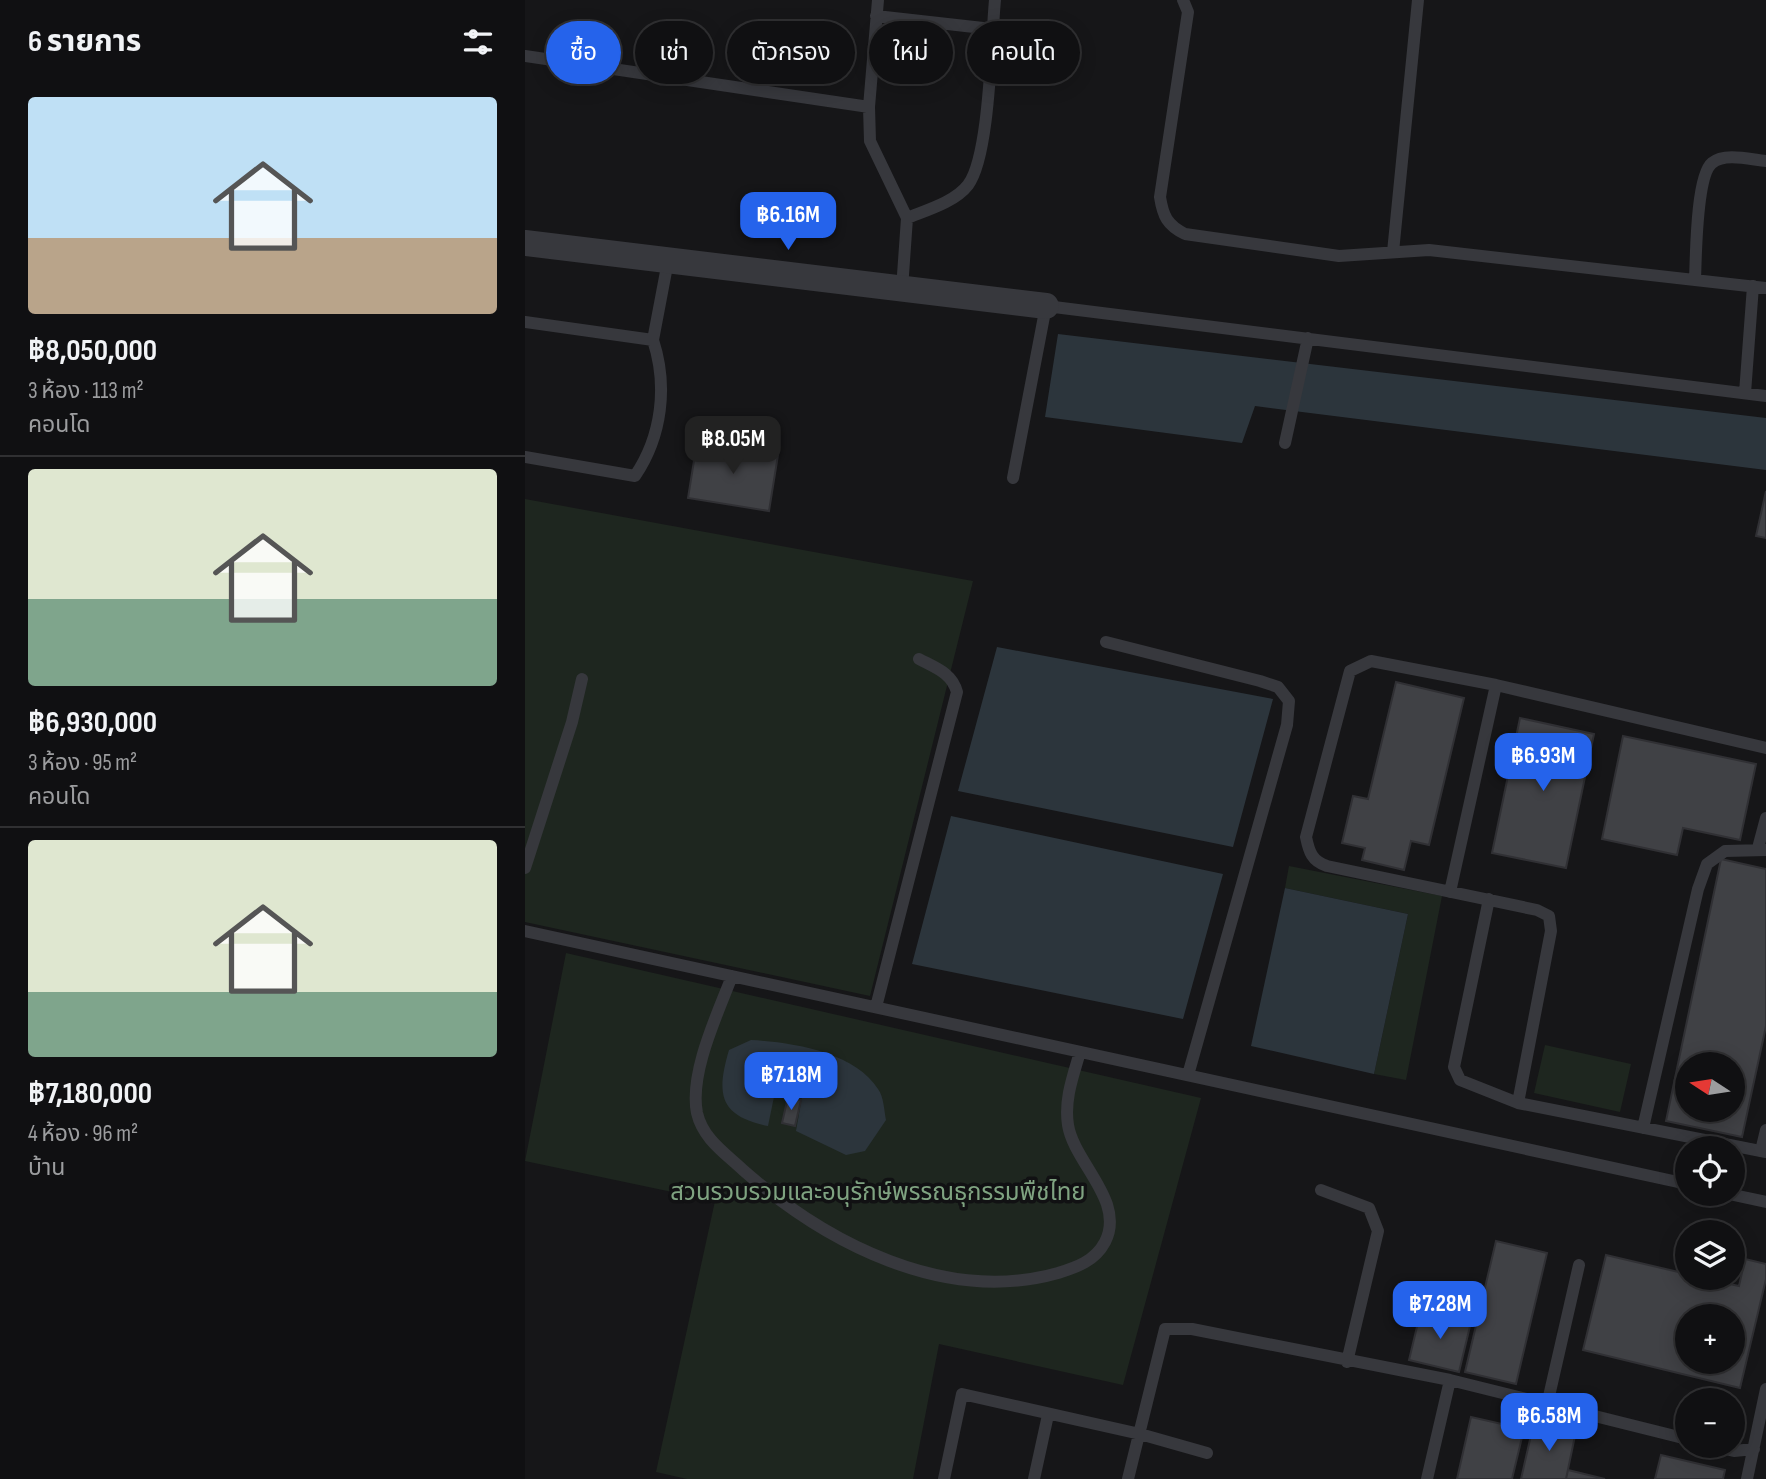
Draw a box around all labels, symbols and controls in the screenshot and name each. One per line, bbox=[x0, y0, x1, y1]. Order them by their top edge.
chip: ซื้อ bbox=[546, 21, 621, 84]
chip: เช่า bbox=[635, 21, 713, 84]
chip: ตัวกรอง bbox=[727, 21, 855, 84]
chip: ใหม่ bbox=[869, 21, 953, 84]
chip: คอนโด bbox=[967, 21, 1080, 84]
icon: filters bbox=[459, 23, 497, 61]
text: 6 รายการ bbox=[28, 24, 141, 60]
icon: home bbox=[200, 143, 326, 269]
pin: ฿6.16M bbox=[731, 192, 845, 252]
text: ฿6.16M bbox=[756, 201, 820, 229]
text: ฿8,050,000 bbox=[28, 333, 157, 369]
text: 3 ห้อง · 113 m² bbox=[28, 377, 144, 405]
text: คอนโด bbox=[28, 411, 90, 439]
pin: ฿8.05M bbox=[676, 416, 790, 476]
text: ฿8.05M bbox=[701, 425, 765, 453]
icon: home bbox=[200, 515, 326, 641]
text: ฿6,930,000 bbox=[28, 705, 157, 741]
pin: ฿6.93M bbox=[1486, 734, 1600, 793]
text: ฿6.93M bbox=[1511, 742, 1575, 770]
text: 3 ห้อง · 95 m² bbox=[28, 749, 137, 777]
text: คอนโด bbox=[28, 783, 90, 811]
icon: home bbox=[200, 886, 326, 1012]
pin: ฿7.18M bbox=[734, 1052, 848, 1112]
north arrow bbox=[1675, 1052, 1745, 1122]
map controls bbox=[1675, 1052, 1745, 1458]
text: ฿7.18M bbox=[760, 1061, 822, 1089]
text: ฿7,180,000 bbox=[28, 1076, 152, 1112]
text: 4 ห้อง · 96 m² bbox=[28, 1120, 138, 1148]
button: locate bbox=[1675, 1136, 1745, 1206]
text: บ้าน bbox=[28, 1154, 65, 1182]
park label: สวนรวบรวมและอนุรักษ์พรรณธุกรรมพืชไทย bbox=[670, 1178, 1086, 1207]
button: layers bbox=[1675, 1220, 1745, 1290]
pin: ฿7.28M bbox=[1383, 1282, 1497, 1341]
text: ฿7.28M bbox=[1409, 1290, 1471, 1318]
button: + bbox=[1675, 1304, 1745, 1374]
button: − bbox=[1675, 1388, 1745, 1458]
pin: ฿6.58M bbox=[1492, 1394, 1606, 1453]
text: ฿6.58M bbox=[1517, 1402, 1581, 1430]

